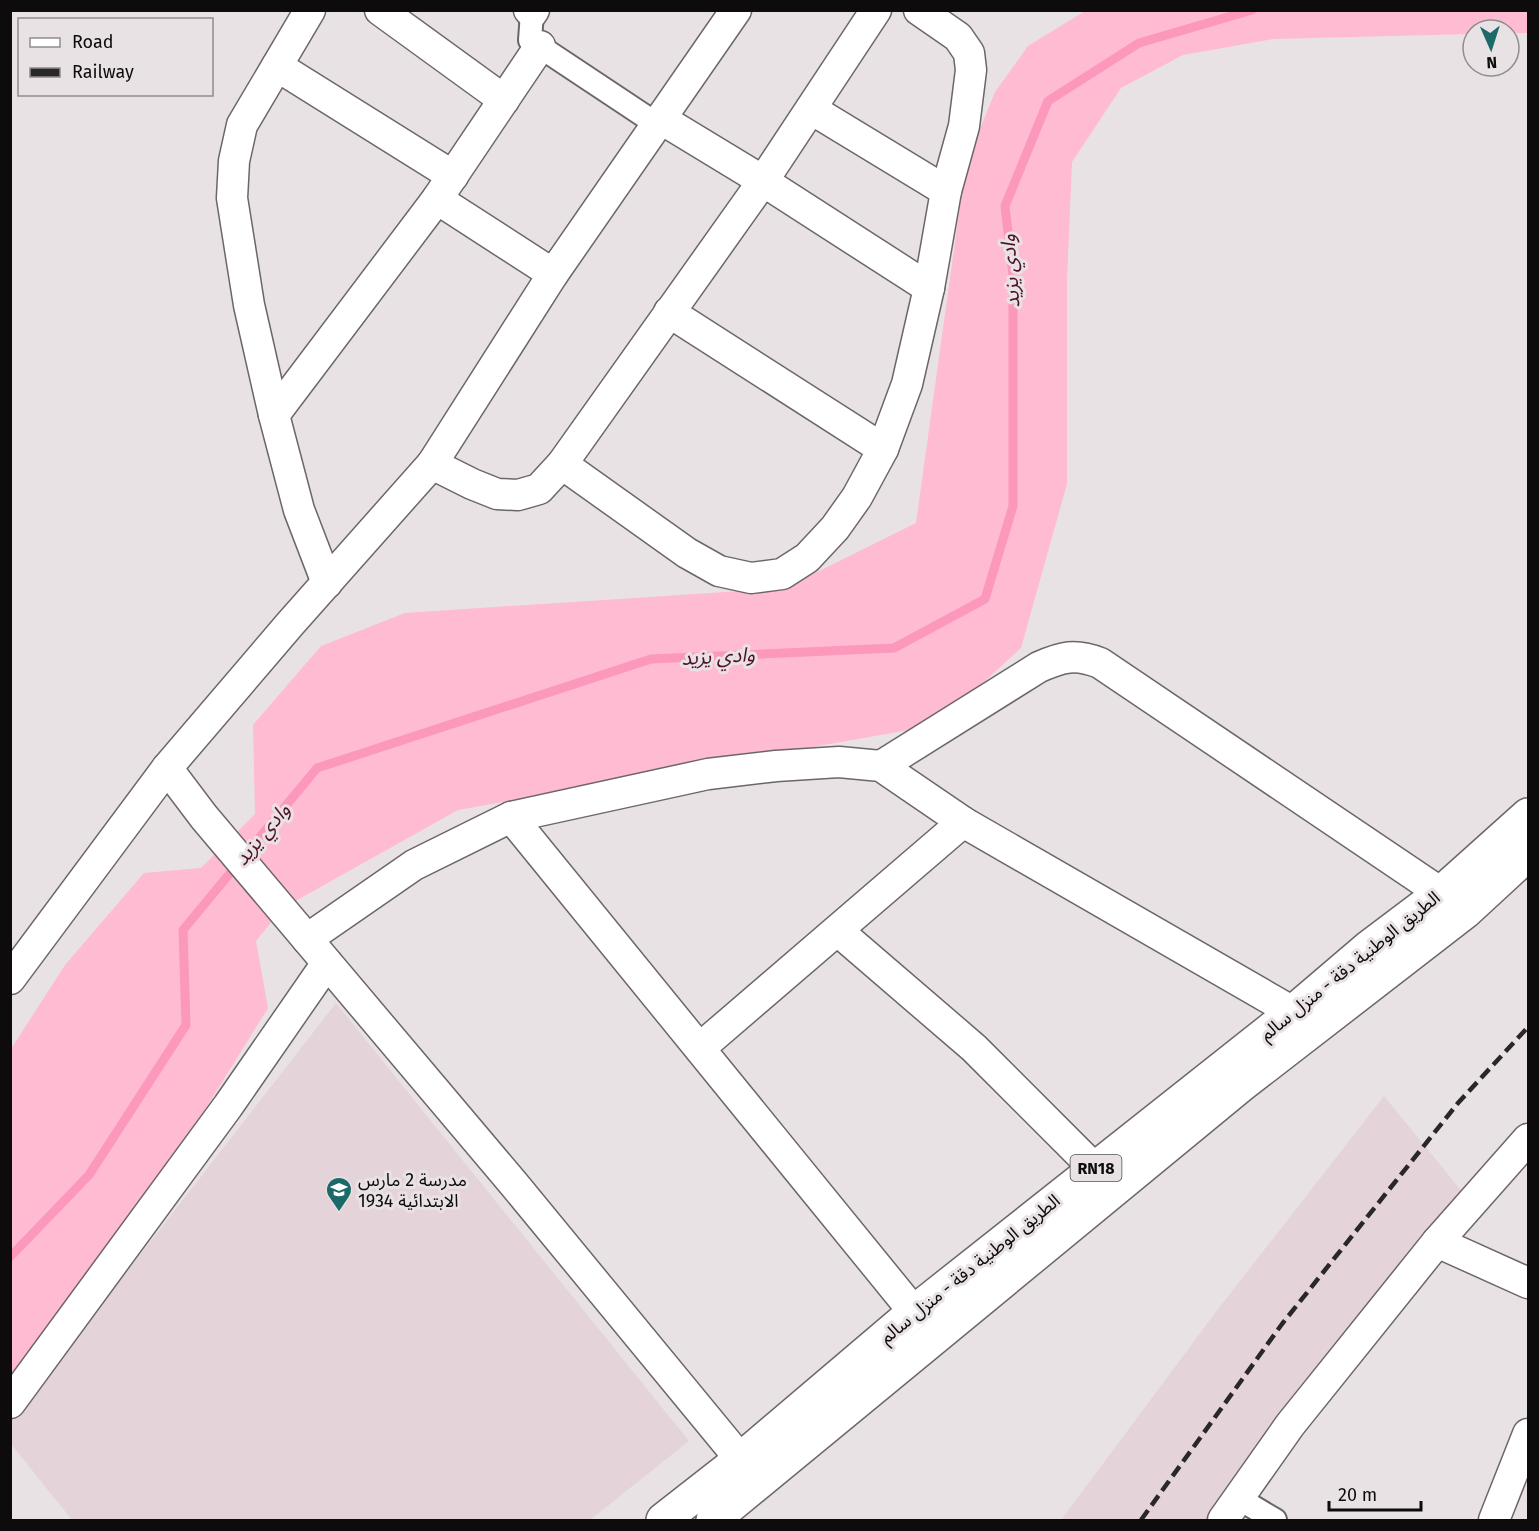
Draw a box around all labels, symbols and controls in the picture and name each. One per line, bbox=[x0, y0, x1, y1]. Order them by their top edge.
legend bbox=[18, 18, 213, 96]
north arrow bbox=[1461, 18, 1521, 78]
text: Road bbox=[72, 31, 114, 53]
text: N bbox=[1486, 53, 1498, 72]
text: Railway bbox=[72, 61, 134, 83]
water label: وادي يزيد bbox=[995, 233, 1028, 309]
water label: وادي يزيد bbox=[681, 642, 756, 674]
water label: وادي يزيد bbox=[229, 798, 298, 872]
street label: الطريق الوطنية دقة - منزل سالم bbox=[1255, 887, 1446, 1047]
road number: RN18 bbox=[1070, 1155, 1122, 1181]
place label: مدرسة 2 مارس 1934 الابتدائية bbox=[358, 1169, 467, 1212]
school or university icon: مدرسة 2 مارس 1934 الابتدائية bbox=[324, 1175, 354, 1213]
street label: الطريق الوطنية دقة - منزل سالم bbox=[875, 1190, 1066, 1350]
scale bar bbox=[1329, 1474, 1420, 1512]
text: 20 m bbox=[1338, 1484, 1377, 1506]

